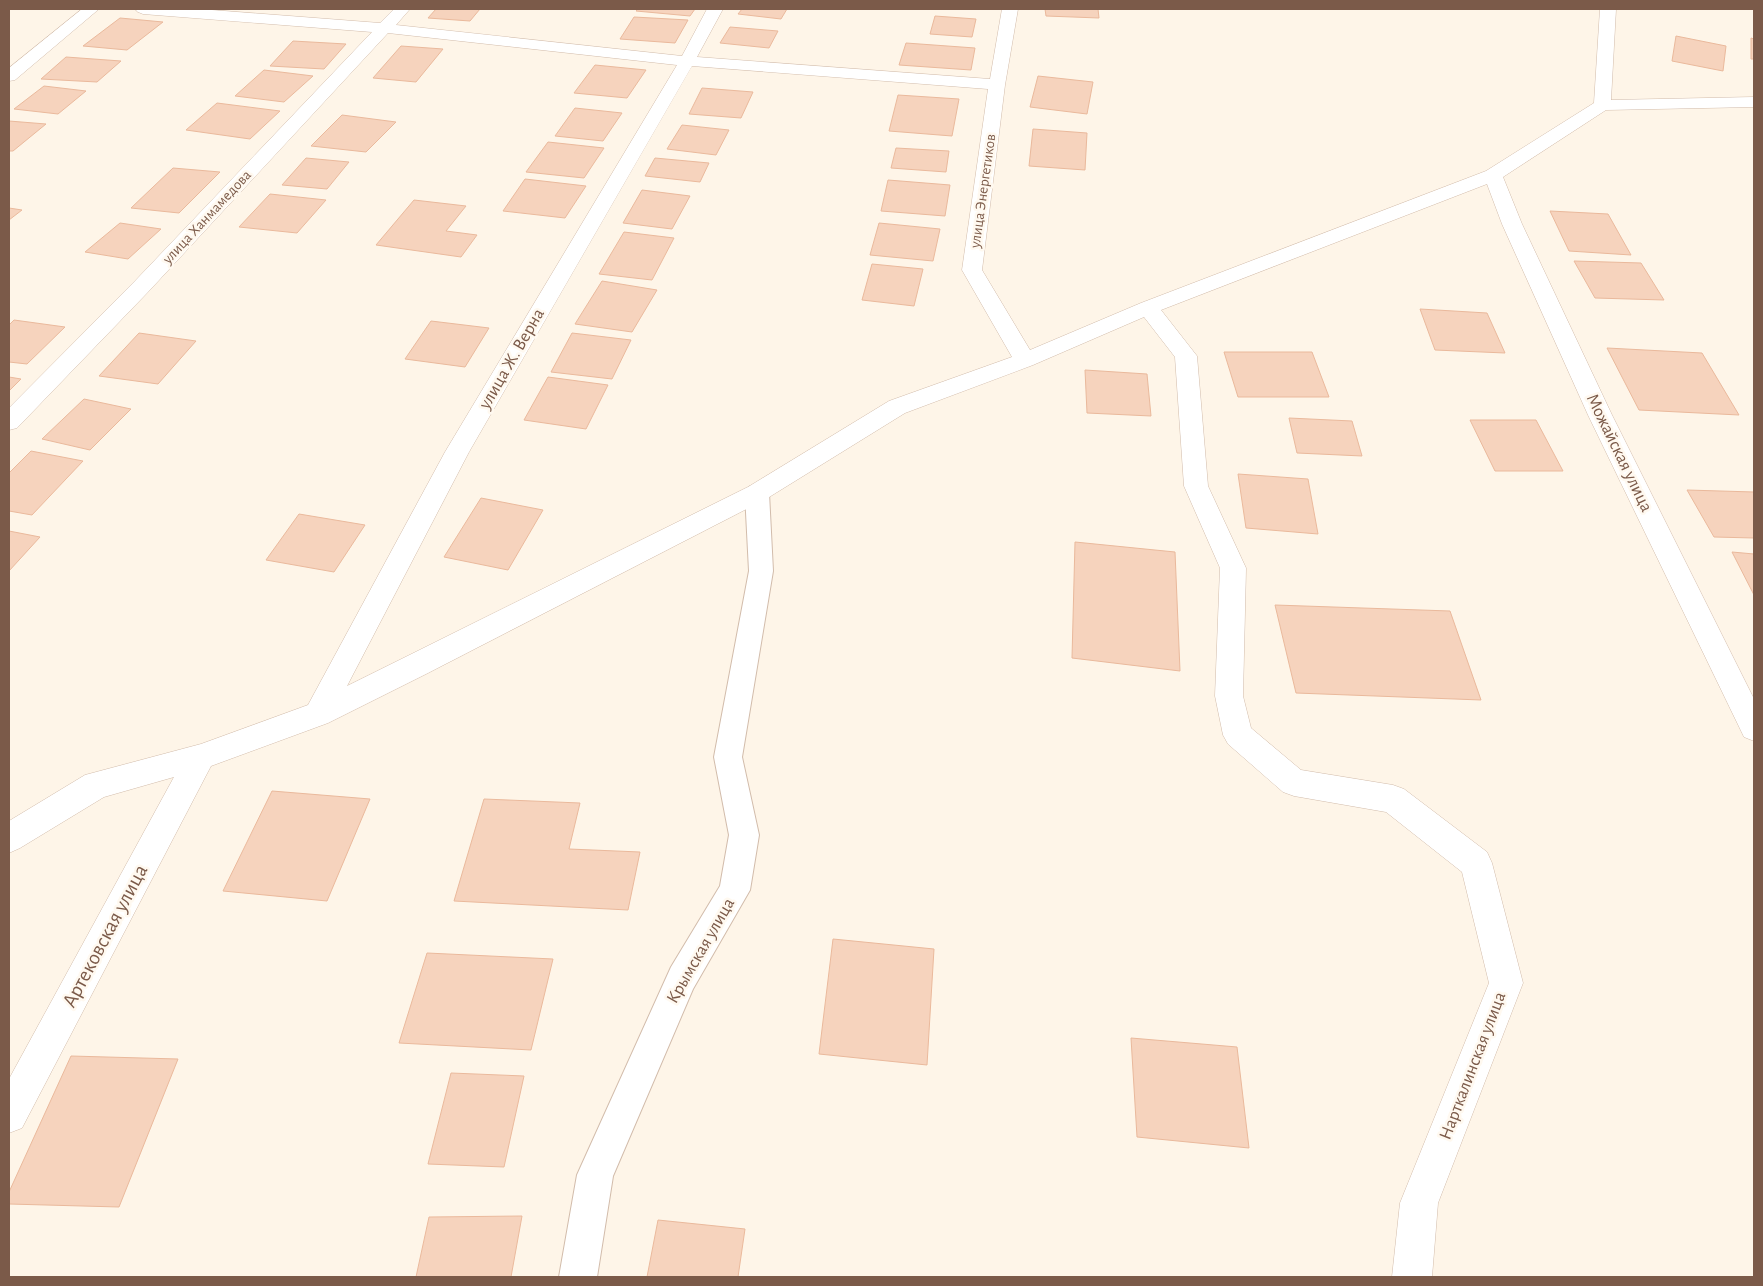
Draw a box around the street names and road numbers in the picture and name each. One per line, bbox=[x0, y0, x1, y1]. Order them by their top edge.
street label: улица Энергетиков bbox=[967, 133, 998, 250]
street label: улица Ханмамедова bbox=[159, 167, 254, 267]
street label: улица Ж. Верна bbox=[475, 306, 548, 413]
street label: Можайская улица bbox=[1583, 391, 1655, 515]
street label: Артековская улица bbox=[59, 861, 152, 1011]
street label: Крымская улица bbox=[664, 895, 738, 1007]
street label: Нарткалинская улица bbox=[1437, 990, 1509, 1142]

